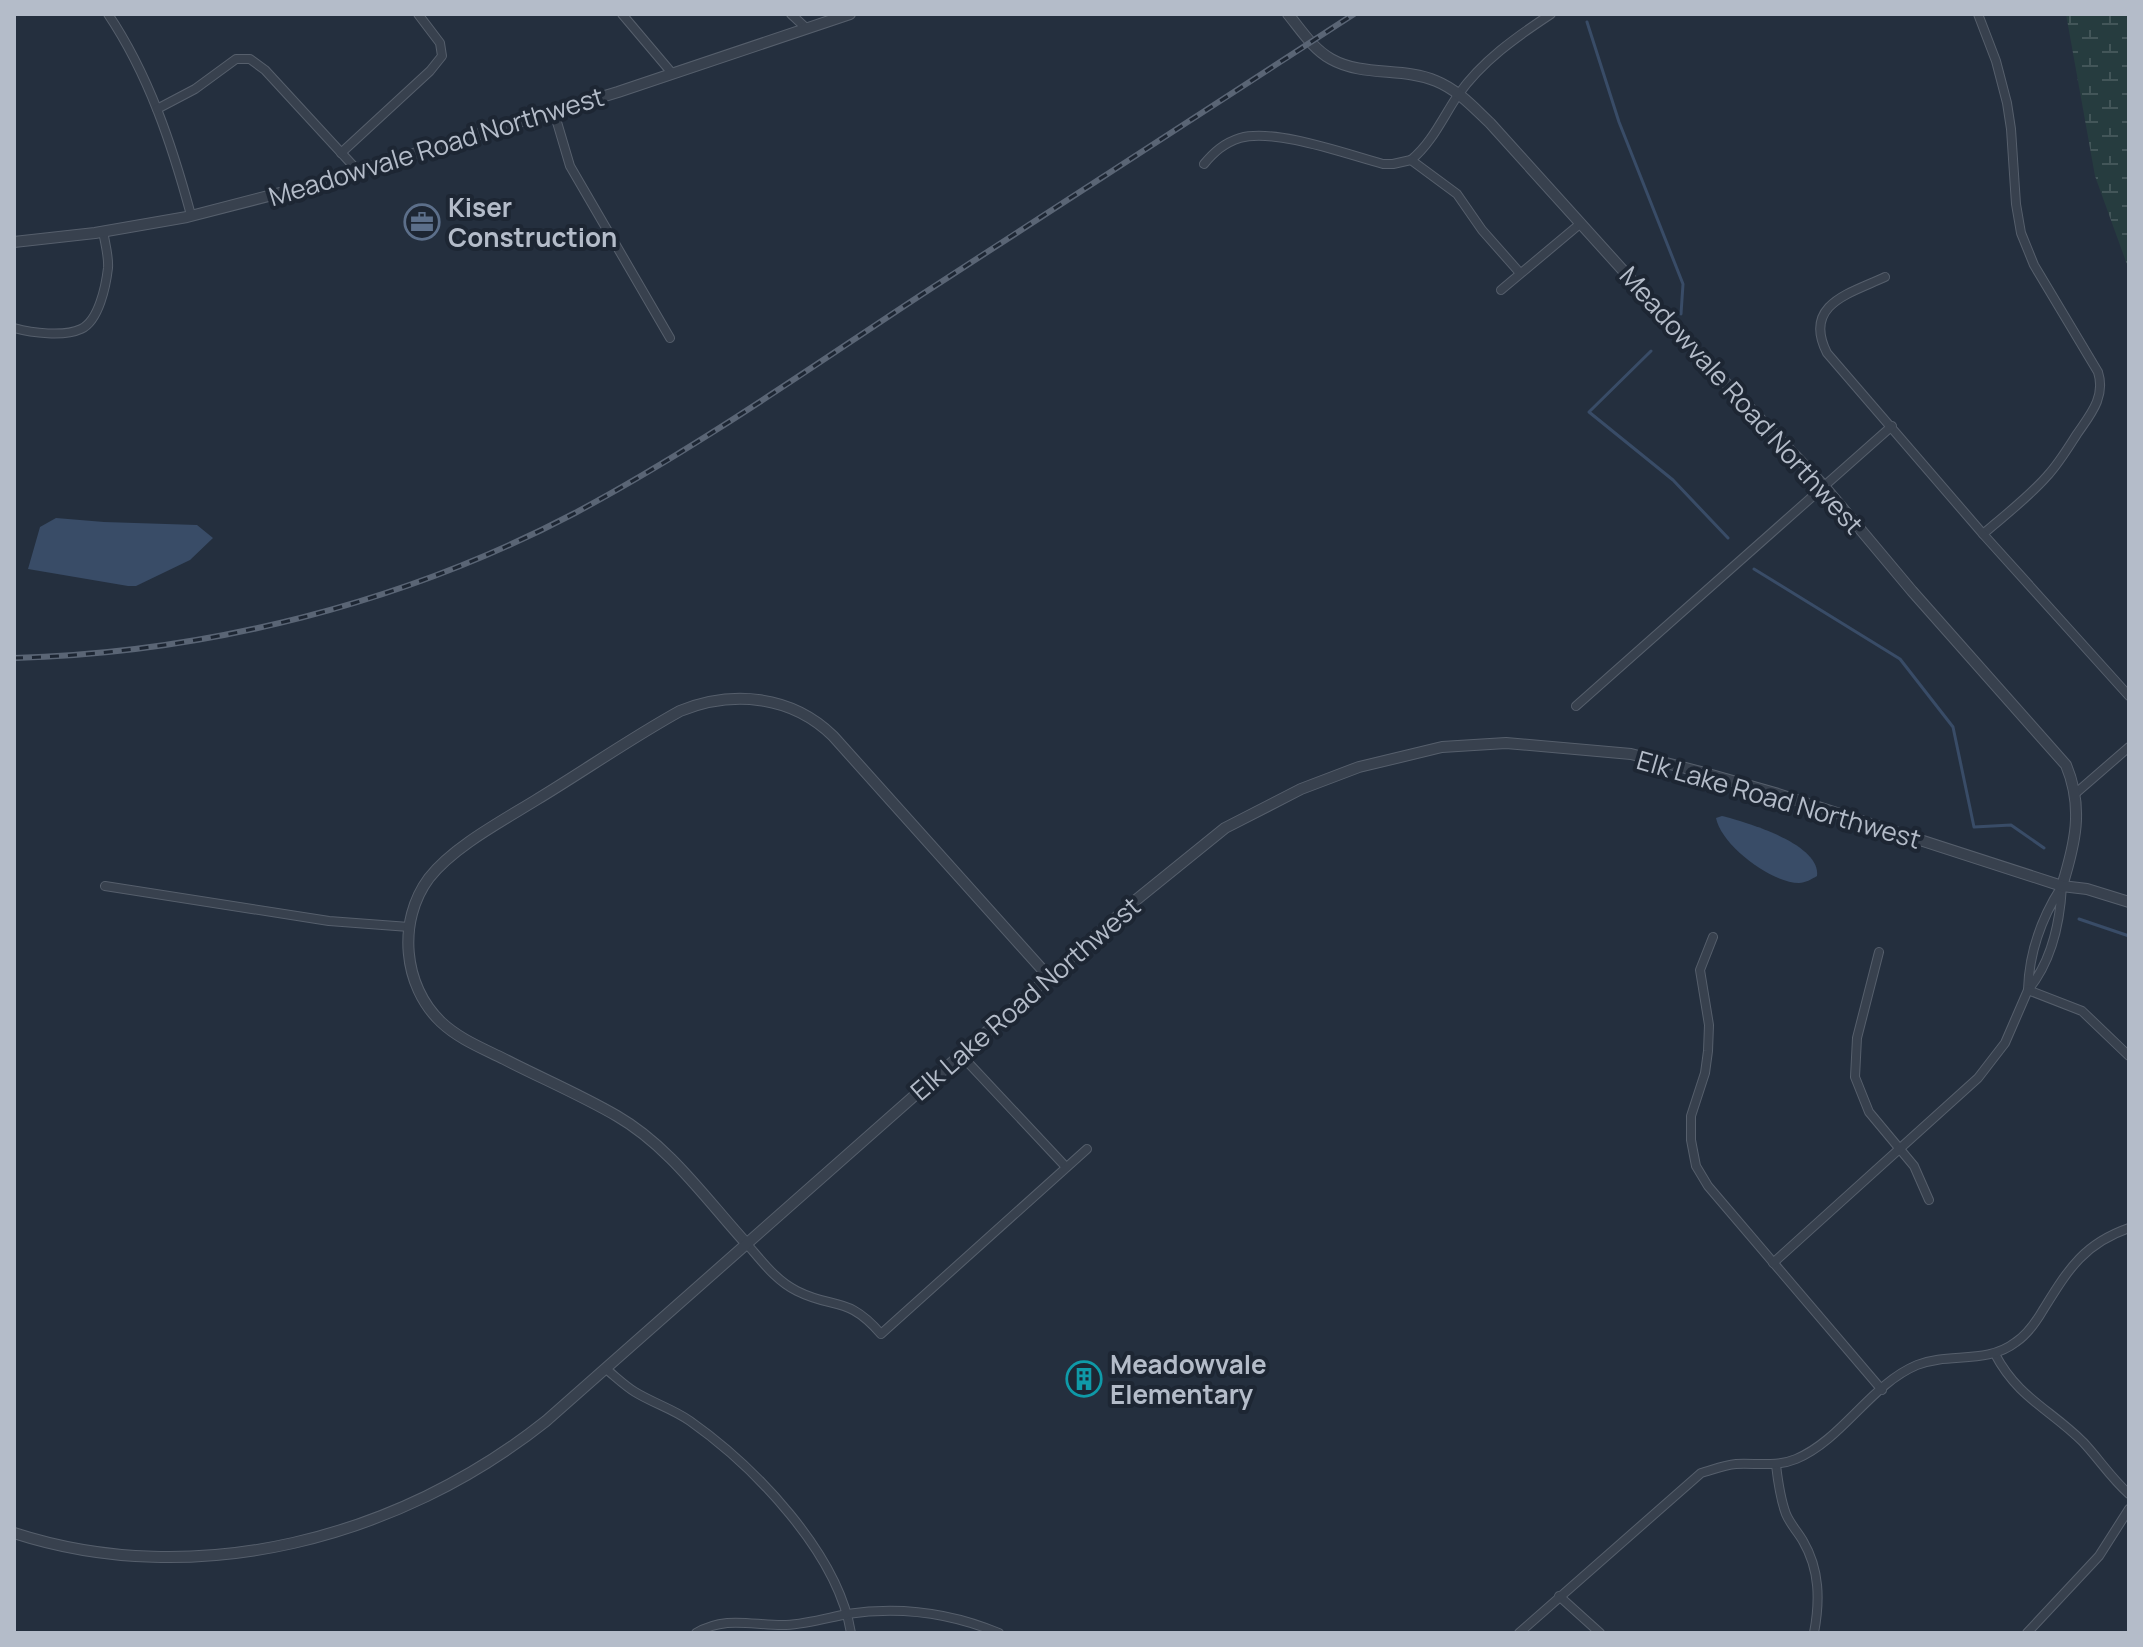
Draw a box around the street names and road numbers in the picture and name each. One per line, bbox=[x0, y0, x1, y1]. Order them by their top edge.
street label: Meadowvale Road Northwest bbox=[264, 78, 608, 214]
street label: Meadowvale Road Northwest bbox=[1612, 258, 1872, 542]
street label: Elk Lake Road Northwest bbox=[1633, 741, 1925, 857]
street label: Elk Lake Road Northwest bbox=[902, 888, 1148, 1108]

